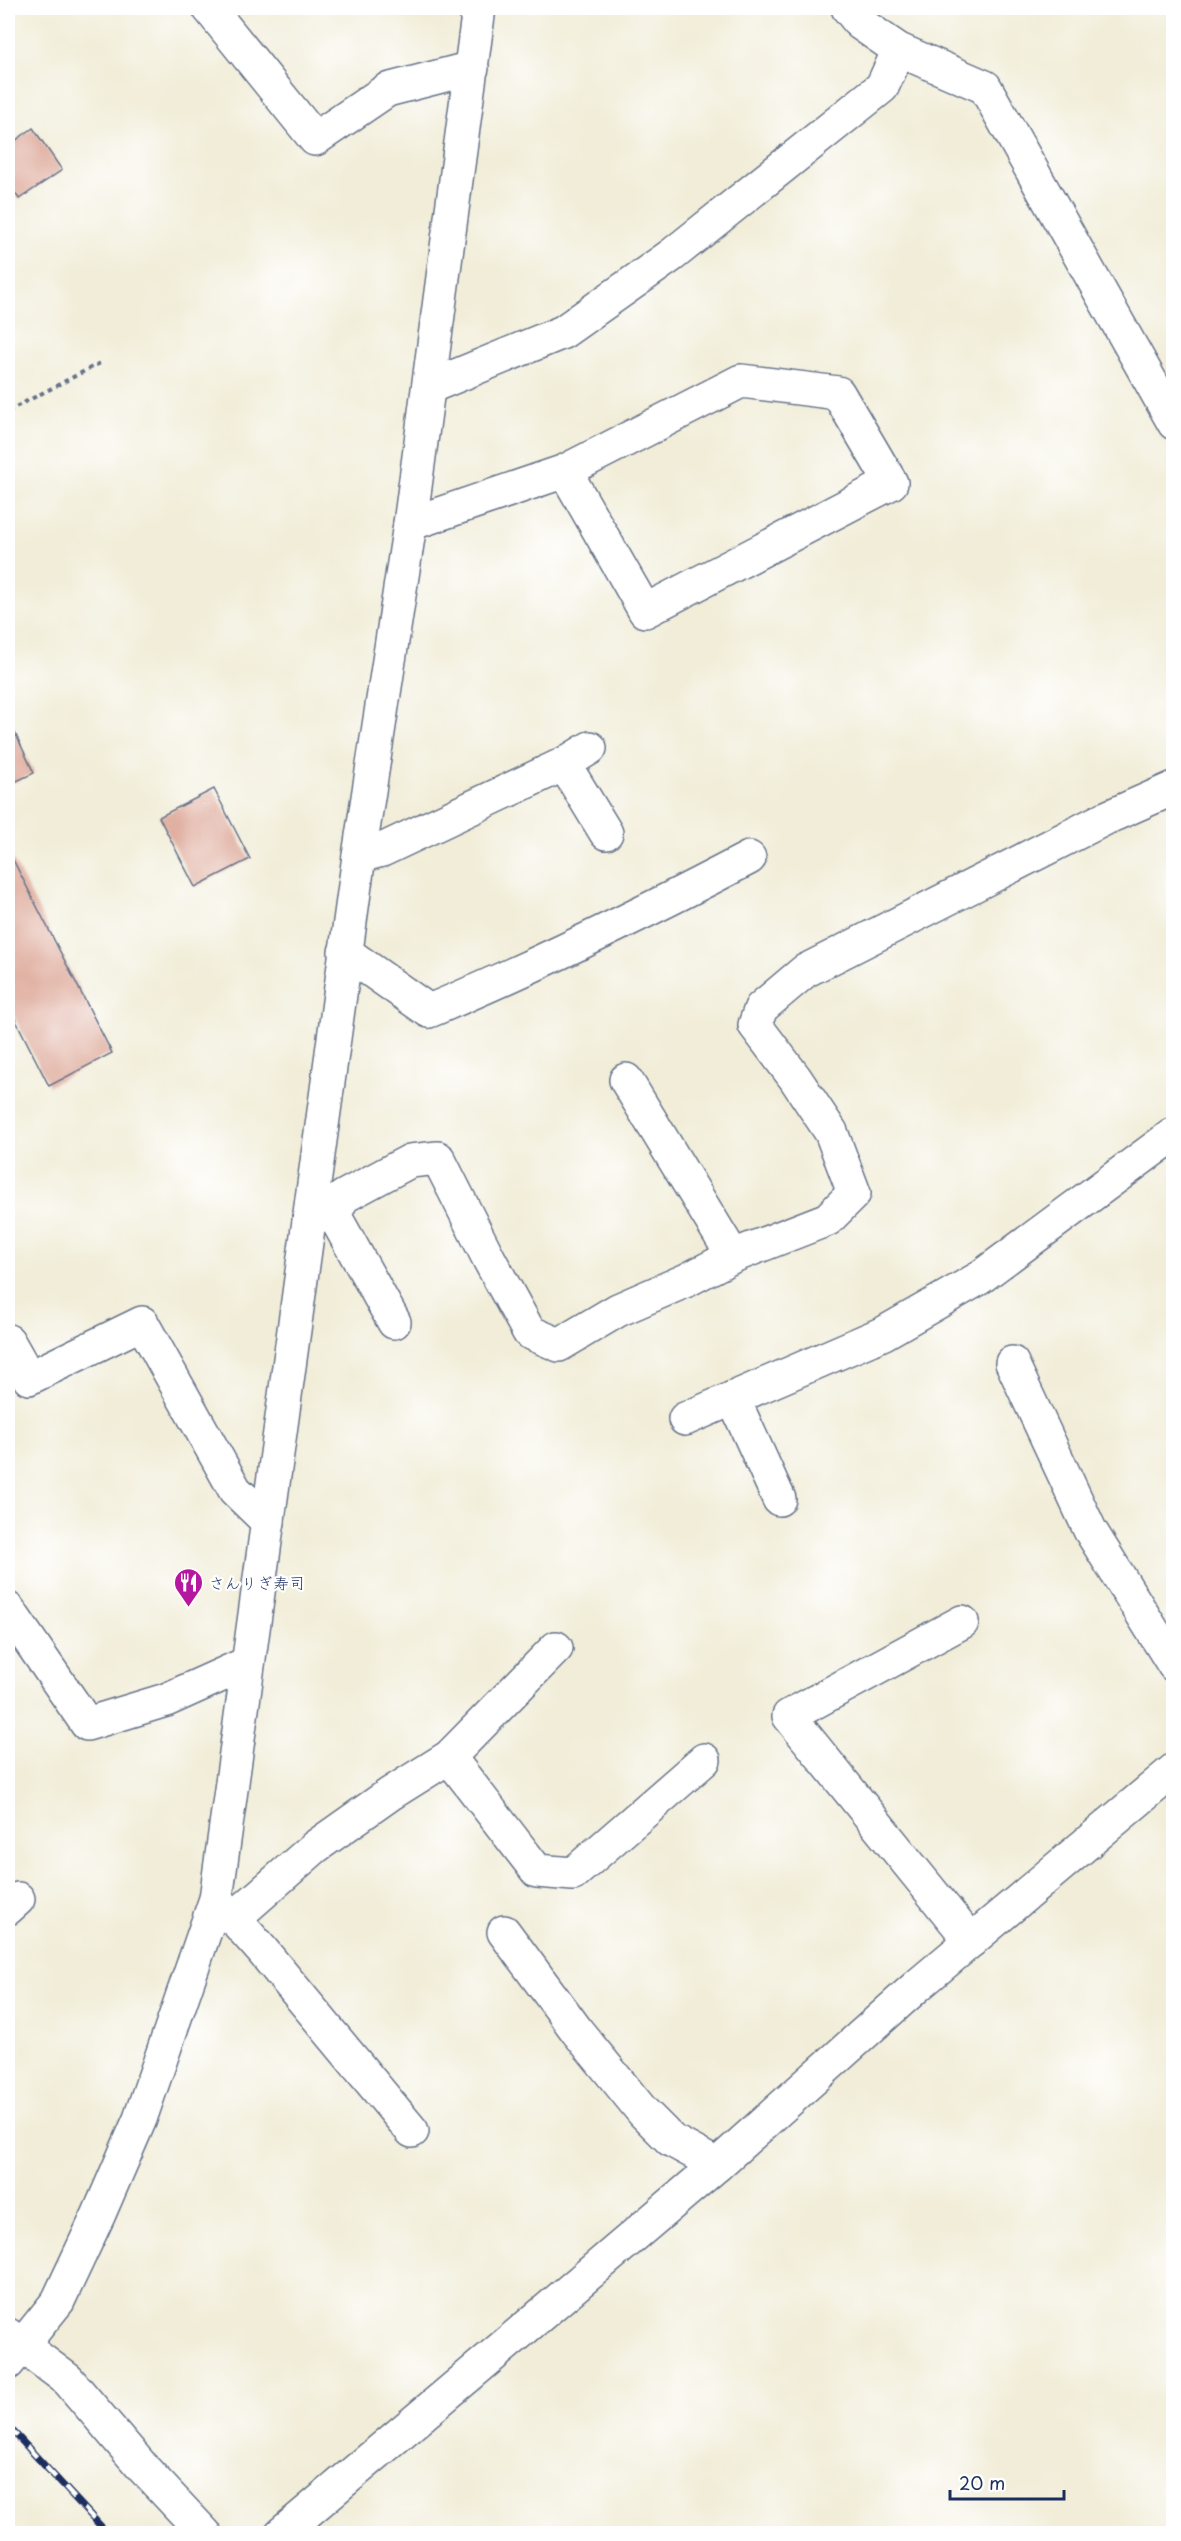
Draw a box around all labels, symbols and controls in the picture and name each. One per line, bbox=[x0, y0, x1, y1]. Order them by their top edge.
restaurant icon: さんりぎ寿司 bbox=[172, 1566, 204, 1608]
place label: さんりぎ寿司 bbox=[209, 1570, 305, 1594]
scale bar bbox=[950, 2463, 1064, 2501]
text: 20 m bbox=[959, 2469, 1005, 2496]

